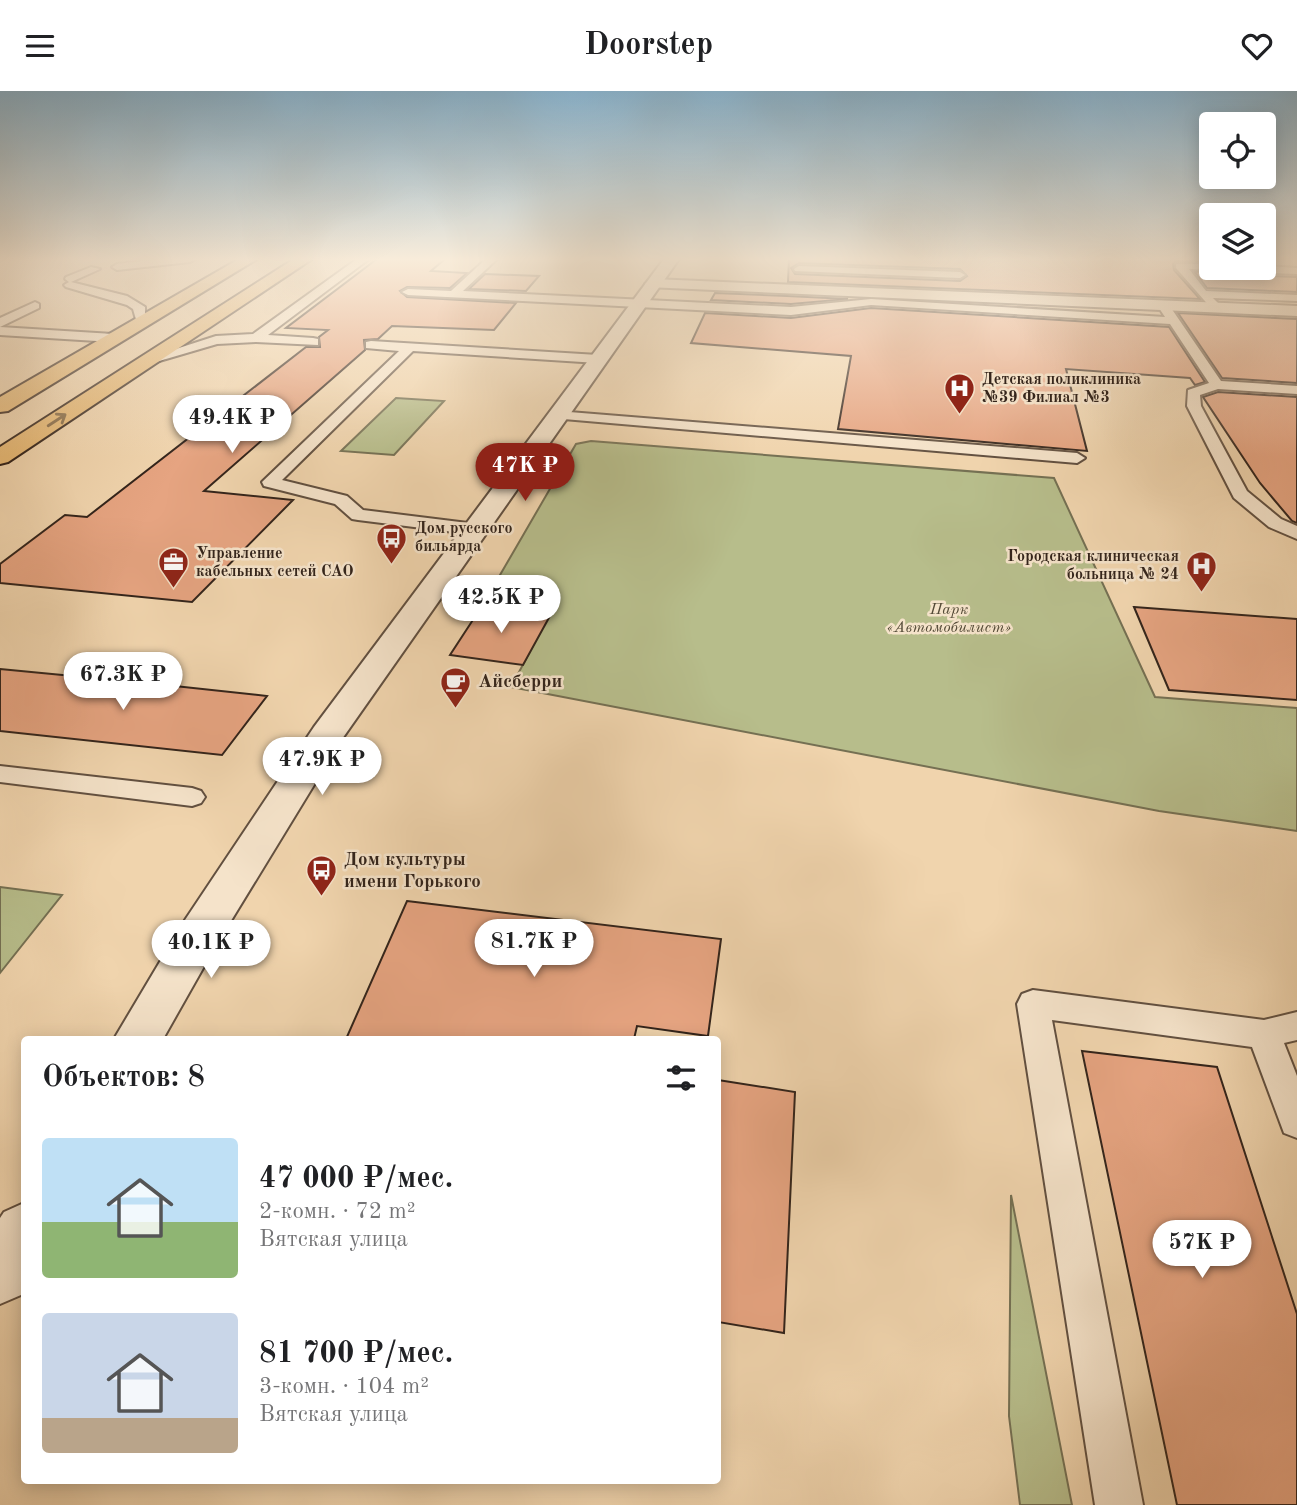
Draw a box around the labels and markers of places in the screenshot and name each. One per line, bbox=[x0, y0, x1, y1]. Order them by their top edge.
hospital icon: Детская поликлиника №39 Филиал №3 bbox=[942, 372, 976, 416]
place label: Детская поликлиника №39 Филиал №3 bbox=[982, 372, 1141, 406]
pin: 49.4K ₽ bbox=[167, 395, 297, 455]
pin: 47K ₽ bbox=[476, 443, 574, 503]
bus stop icon: Дом русского бильярда bbox=[375, 521, 409, 565]
place label: Дом русского бильярда bbox=[415, 521, 512, 555]
office icon: Управление кабельных сетей САО bbox=[156, 546, 190, 590]
place label: Управление кабельных сетей САО bbox=[196, 546, 354, 580]
place label: Городская клиническая больница № 24 bbox=[1007, 549, 1179, 583]
hospital icon: Городская клиническая больница № 24 bbox=[1185, 549, 1219, 593]
pin: 42.5K ₽ bbox=[436, 575, 566, 635]
pin: 67.3K ₽ bbox=[58, 653, 188, 712]
cafe icon: Айсберри bbox=[438, 665, 472, 709]
place label: Айсберри bbox=[478, 673, 562, 692]
pin: 47.9K ₽ bbox=[257, 737, 387, 797]
place label: Дом культуры имени Горького bbox=[344, 851, 481, 892]
bus stop icon: Дом культуры имени Горького bbox=[304, 854, 338, 898]
pin: 81.7K ₽ bbox=[469, 919, 599, 979]
pin: 40.1K ₽ bbox=[146, 921, 276, 980]
pin: 57K ₽ bbox=[1153, 1221, 1251, 1280]

